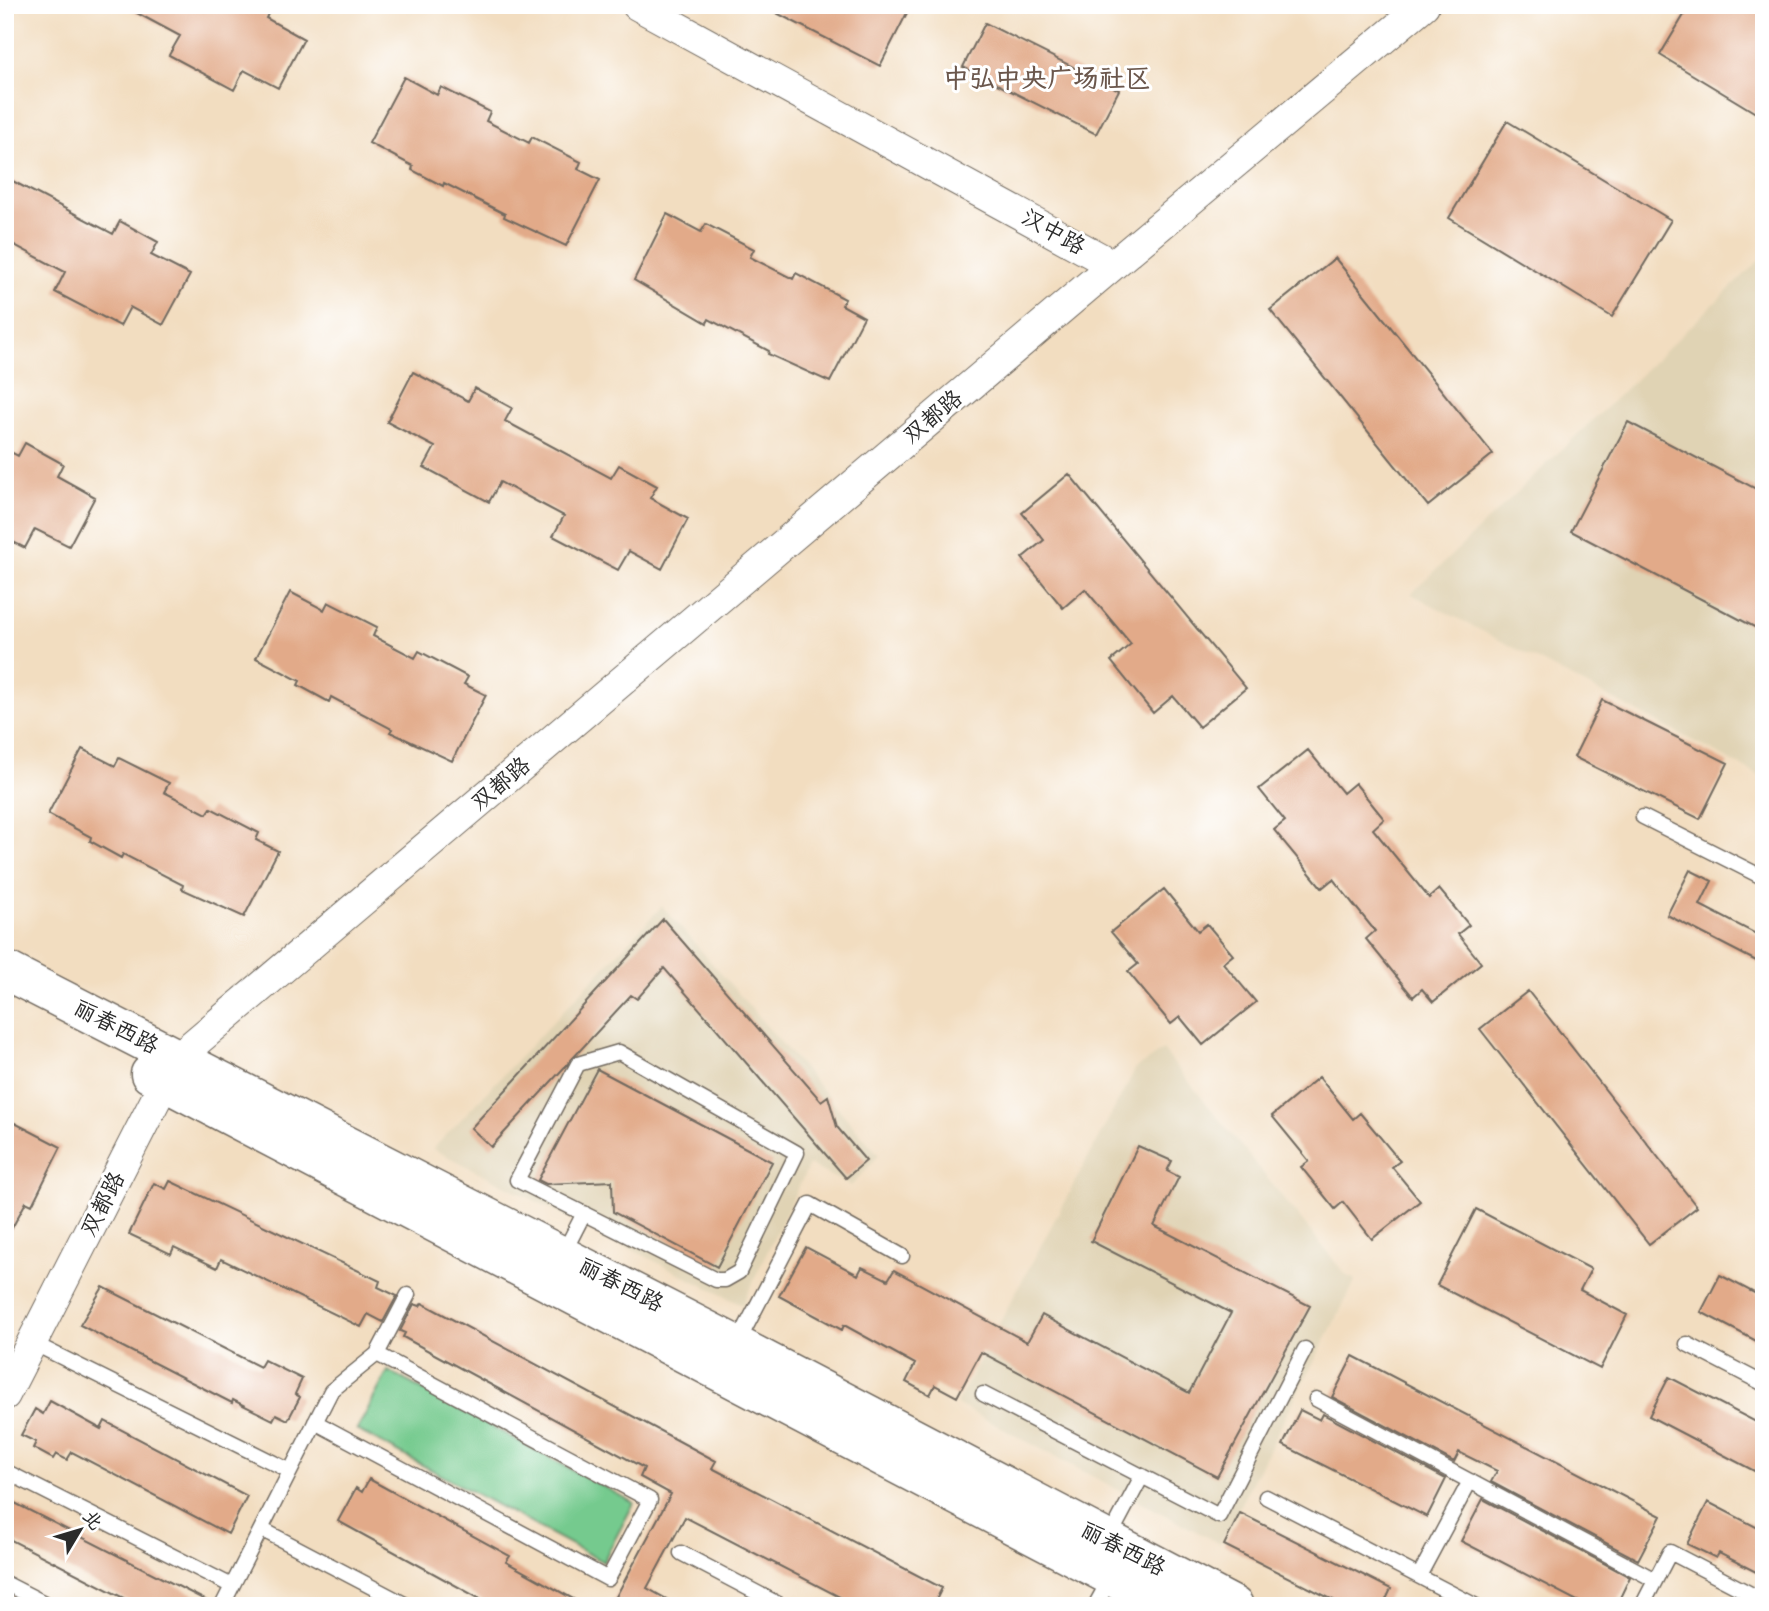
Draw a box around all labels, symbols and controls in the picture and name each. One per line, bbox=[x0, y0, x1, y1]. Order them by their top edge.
district label: 中弘中央广场社区 bbox=[943, 61, 1151, 97]
street label: 汉中路 bbox=[1015, 201, 1091, 263]
street label: 双都路 bbox=[896, 383, 970, 451]
street label: 双都路 bbox=[464, 750, 538, 818]
street label: 丽春西路 bbox=[68, 992, 164, 1062]
street label: 双都路 bbox=[73, 1166, 133, 1242]
street label: 丽春西路 bbox=[573, 1250, 669, 1320]
north arrow bbox=[46, 1496, 116, 1566]
text: 北 bbox=[76, 1505, 109, 1536]
street label: 丽春西路 bbox=[1075, 1514, 1171, 1584]

